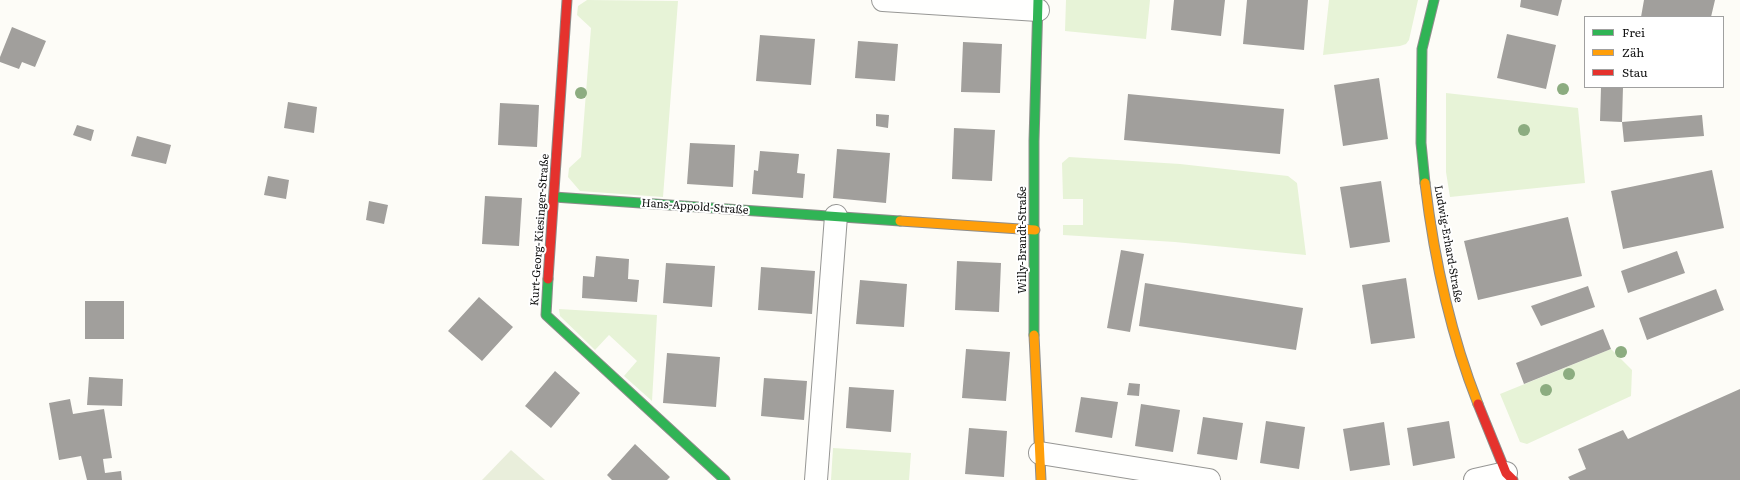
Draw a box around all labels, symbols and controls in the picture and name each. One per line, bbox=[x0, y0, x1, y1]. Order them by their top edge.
legend bbox=[1584, 16, 1724, 88]
text: Frei bbox=[1622, 23, 1645, 41]
text: Zäh bbox=[1622, 43, 1644, 61]
text: Stau bbox=[1622, 63, 1648, 81]
street label: Kurt-Georg-Kiesinger-Straße bbox=[528, 153, 552, 307]
street label: Ludwig-Erhard-Straße bbox=[1431, 184, 1465, 304]
street label: Willy-Brandt-Straße bbox=[1016, 186, 1030, 294]
street label: Hans-Appold-Straße bbox=[641, 197, 749, 217]

